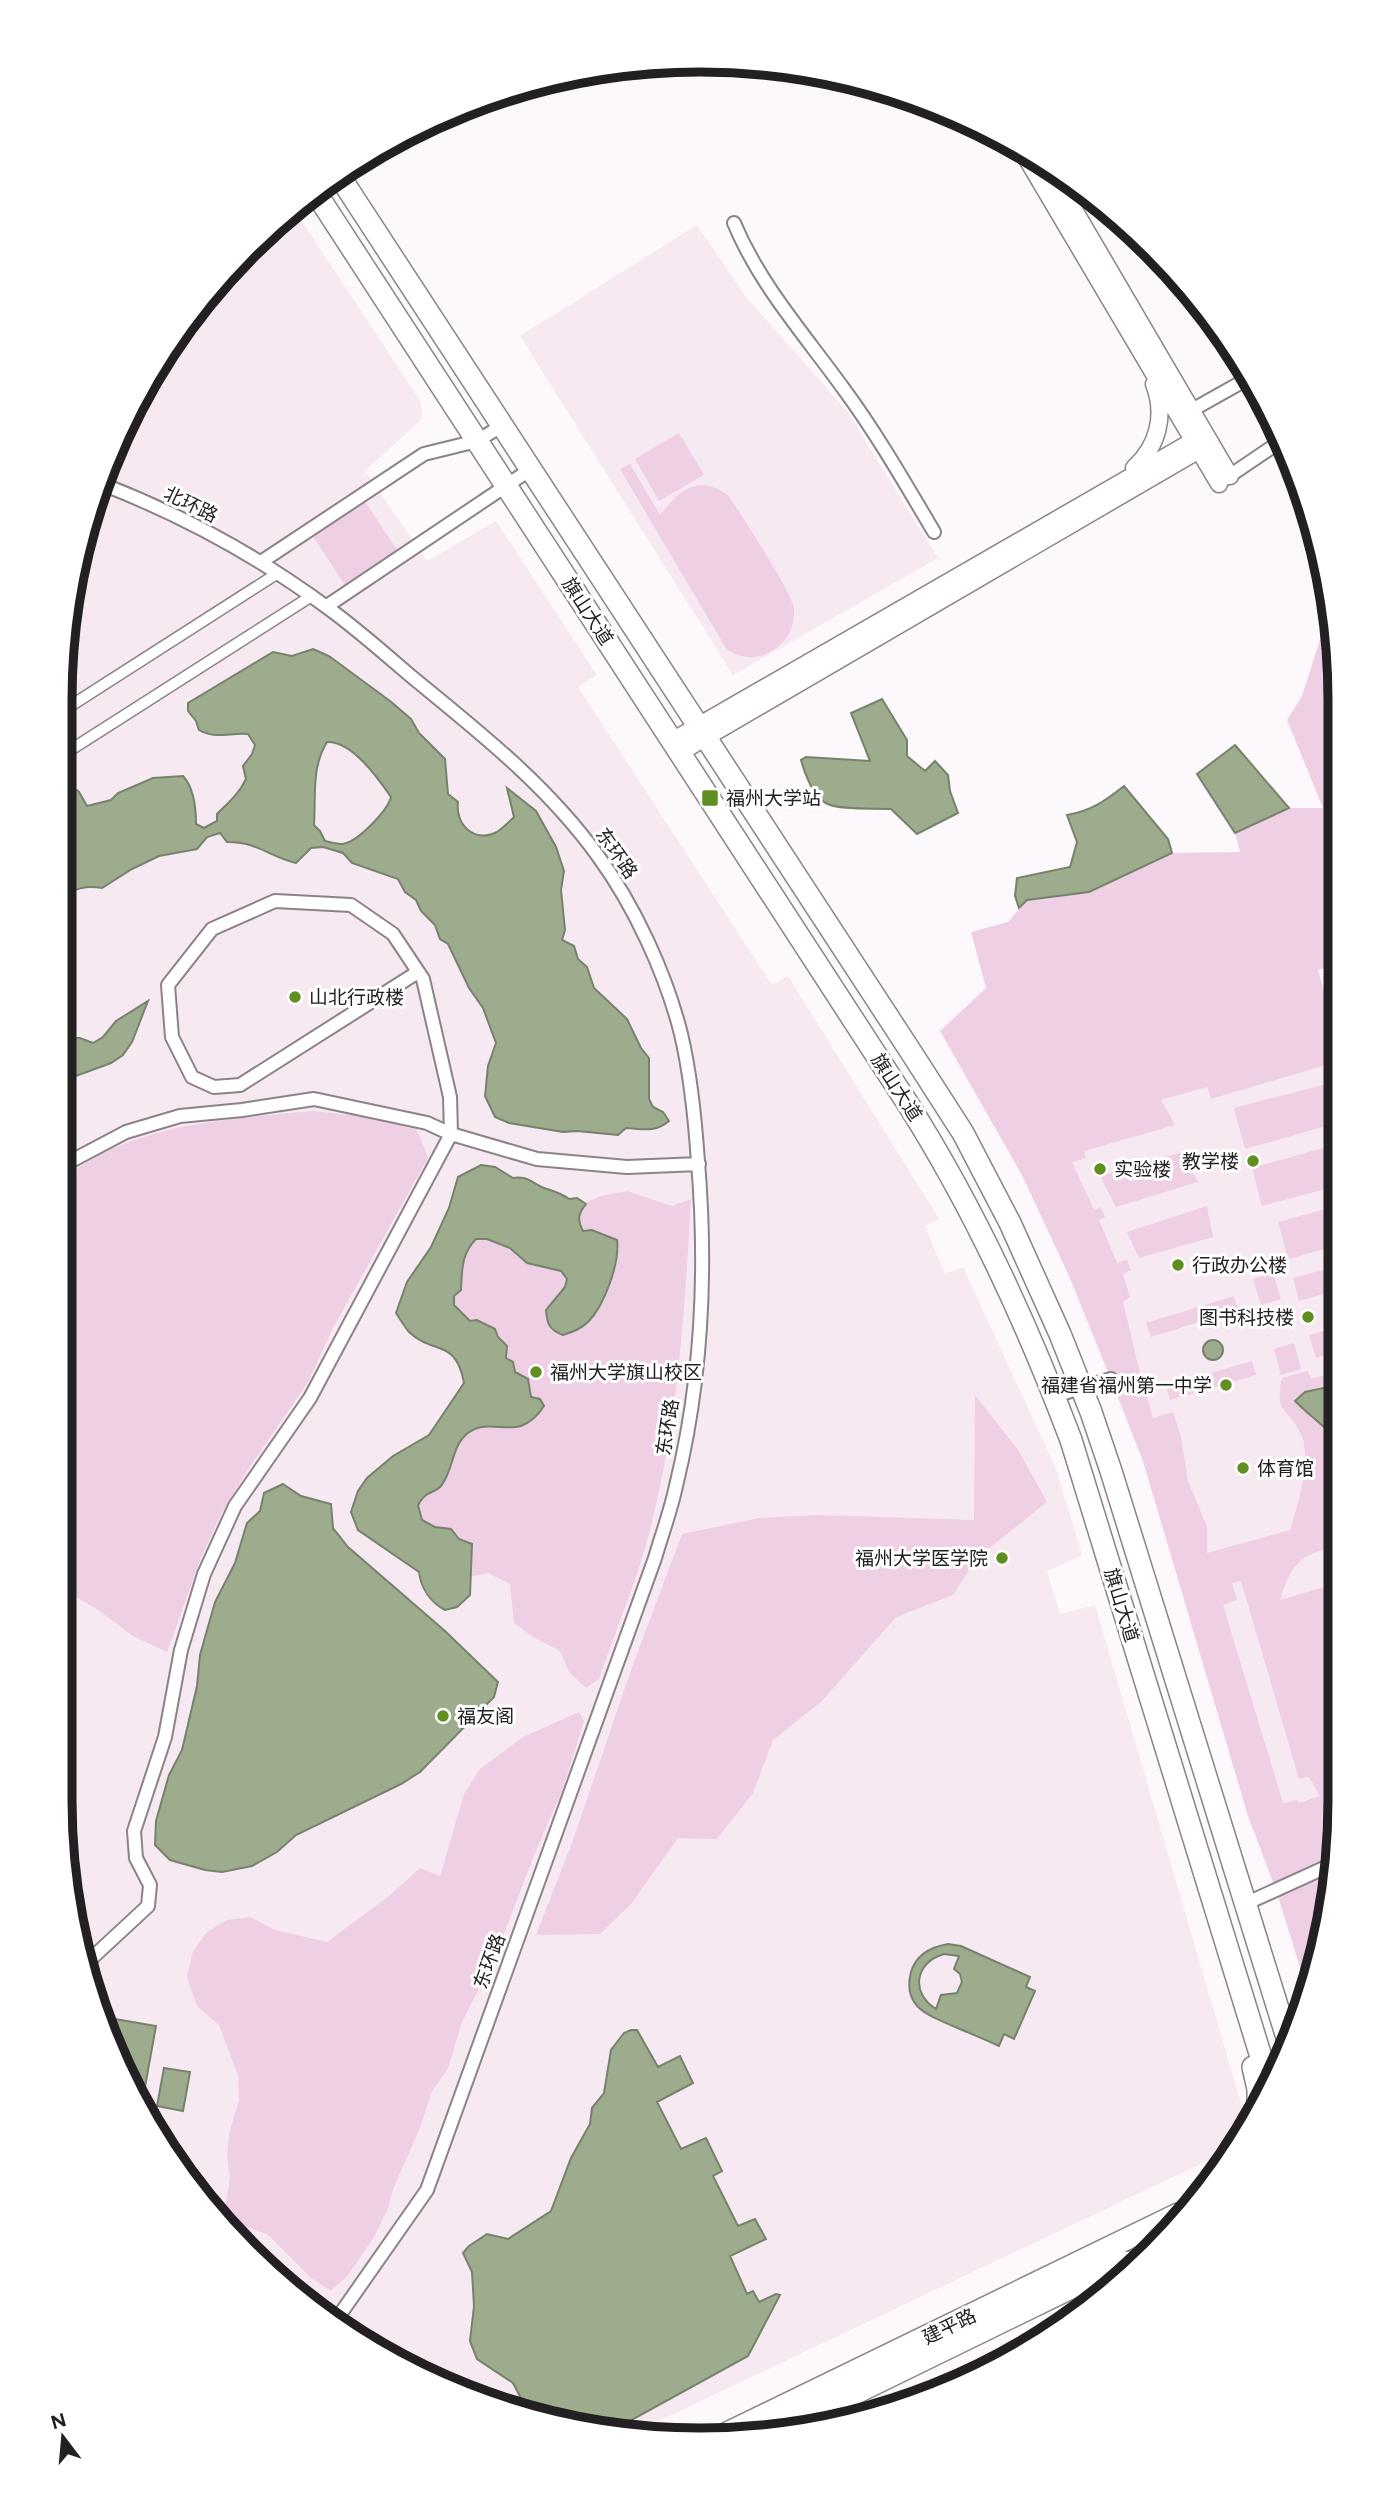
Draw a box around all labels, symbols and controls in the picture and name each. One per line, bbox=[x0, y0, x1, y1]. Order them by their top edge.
street label: 北环路 bbox=[160, 482, 221, 527]
street label: 旗山大道 bbox=[557, 573, 618, 649]
place label: 福州大学站 bbox=[726, 787, 821, 810]
marker: 福州大学站 bbox=[700, 788, 720, 808]
street label: 东环路 bbox=[591, 823, 642, 883]
place label: 山北行政楼 bbox=[309, 986, 404, 1009]
marker: 山北行政楼 bbox=[287, 989, 303, 1005]
street label: 旗山大道 bbox=[866, 1049, 927, 1125]
place label: 教学楼 bbox=[1182, 1150, 1239, 1173]
marker: 教学楼 bbox=[1245, 1153, 1261, 1169]
place label: 实验楼 bbox=[1114, 1158, 1171, 1181]
marker: 实验楼 bbox=[1092, 1161, 1108, 1177]
place label: 行政办公楼 bbox=[1192, 1254, 1287, 1277]
marker: 行政办公楼 bbox=[1170, 1257, 1186, 1273]
place label: 图书科技楼 bbox=[1199, 1306, 1294, 1329]
marker: 图书科技楼 bbox=[1300, 1309, 1316, 1325]
place label: 福州大学旗山校区 bbox=[550, 1361, 702, 1384]
marker: 福州大学旗山校区 bbox=[528, 1364, 544, 1380]
place label: 福建省福州第一中学 bbox=[1041, 1374, 1212, 1397]
marker: 福建省福州第一中学 bbox=[1218, 1377, 1234, 1393]
street label: 东环路 bbox=[652, 1397, 683, 1457]
place label: 体育馆 bbox=[1257, 1457, 1314, 1480]
marker: 体育馆 bbox=[1235, 1460, 1251, 1476]
place label: 福州大学医学院 bbox=[855, 1547, 988, 1570]
marker: 福州大学医学院 bbox=[994, 1550, 1010, 1566]
street label: 旗山大道 bbox=[1099, 1565, 1144, 1645]
place label: 福友阁 bbox=[457, 1705, 514, 1728]
marker: 福友阁 bbox=[435, 1708, 451, 1724]
street label: 东环路 bbox=[469, 1930, 510, 1992]
street label: 建平路 bbox=[919, 2304, 980, 2349]
north arrow bbox=[28, 2402, 98, 2472]
text: N bbox=[48, 2408, 69, 2434]

